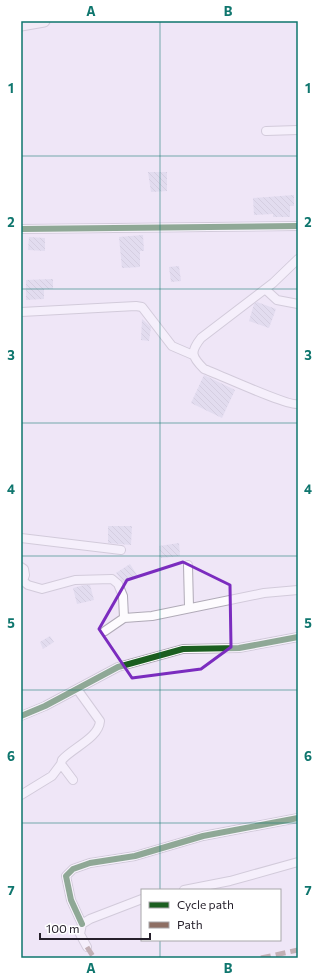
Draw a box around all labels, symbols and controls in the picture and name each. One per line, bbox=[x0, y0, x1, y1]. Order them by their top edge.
text: A bbox=[86, 3, 96, 19]
text: B bbox=[224, 3, 233, 19]
text: 1 bbox=[8, 80, 14, 96]
text: 1 bbox=[305, 80, 311, 96]
text: 2 bbox=[7, 214, 15, 230]
text: 2 bbox=[304, 214, 312, 230]
text: 3 bbox=[7, 347, 15, 363]
text: 3 bbox=[304, 347, 312, 363]
text: 4 bbox=[7, 481, 15, 497]
text: 4 bbox=[304, 481, 312, 497]
text: 5 bbox=[7, 615, 15, 631]
text: 5 bbox=[304, 615, 312, 631]
text: 6 bbox=[7, 748, 15, 764]
text: 6 bbox=[304, 748, 312, 764]
text: 7 bbox=[7, 882, 15, 898]
text: 7 bbox=[304, 882, 312, 898]
legend bbox=[141, 889, 281, 941]
text: Cycle path bbox=[177, 897, 234, 911]
scale bar bbox=[40, 915, 150, 941]
text: Path bbox=[177, 917, 203, 931]
text: 100 m bbox=[46, 921, 80, 935]
text: A bbox=[86, 960, 96, 976]
text: B bbox=[224, 960, 233, 976]

